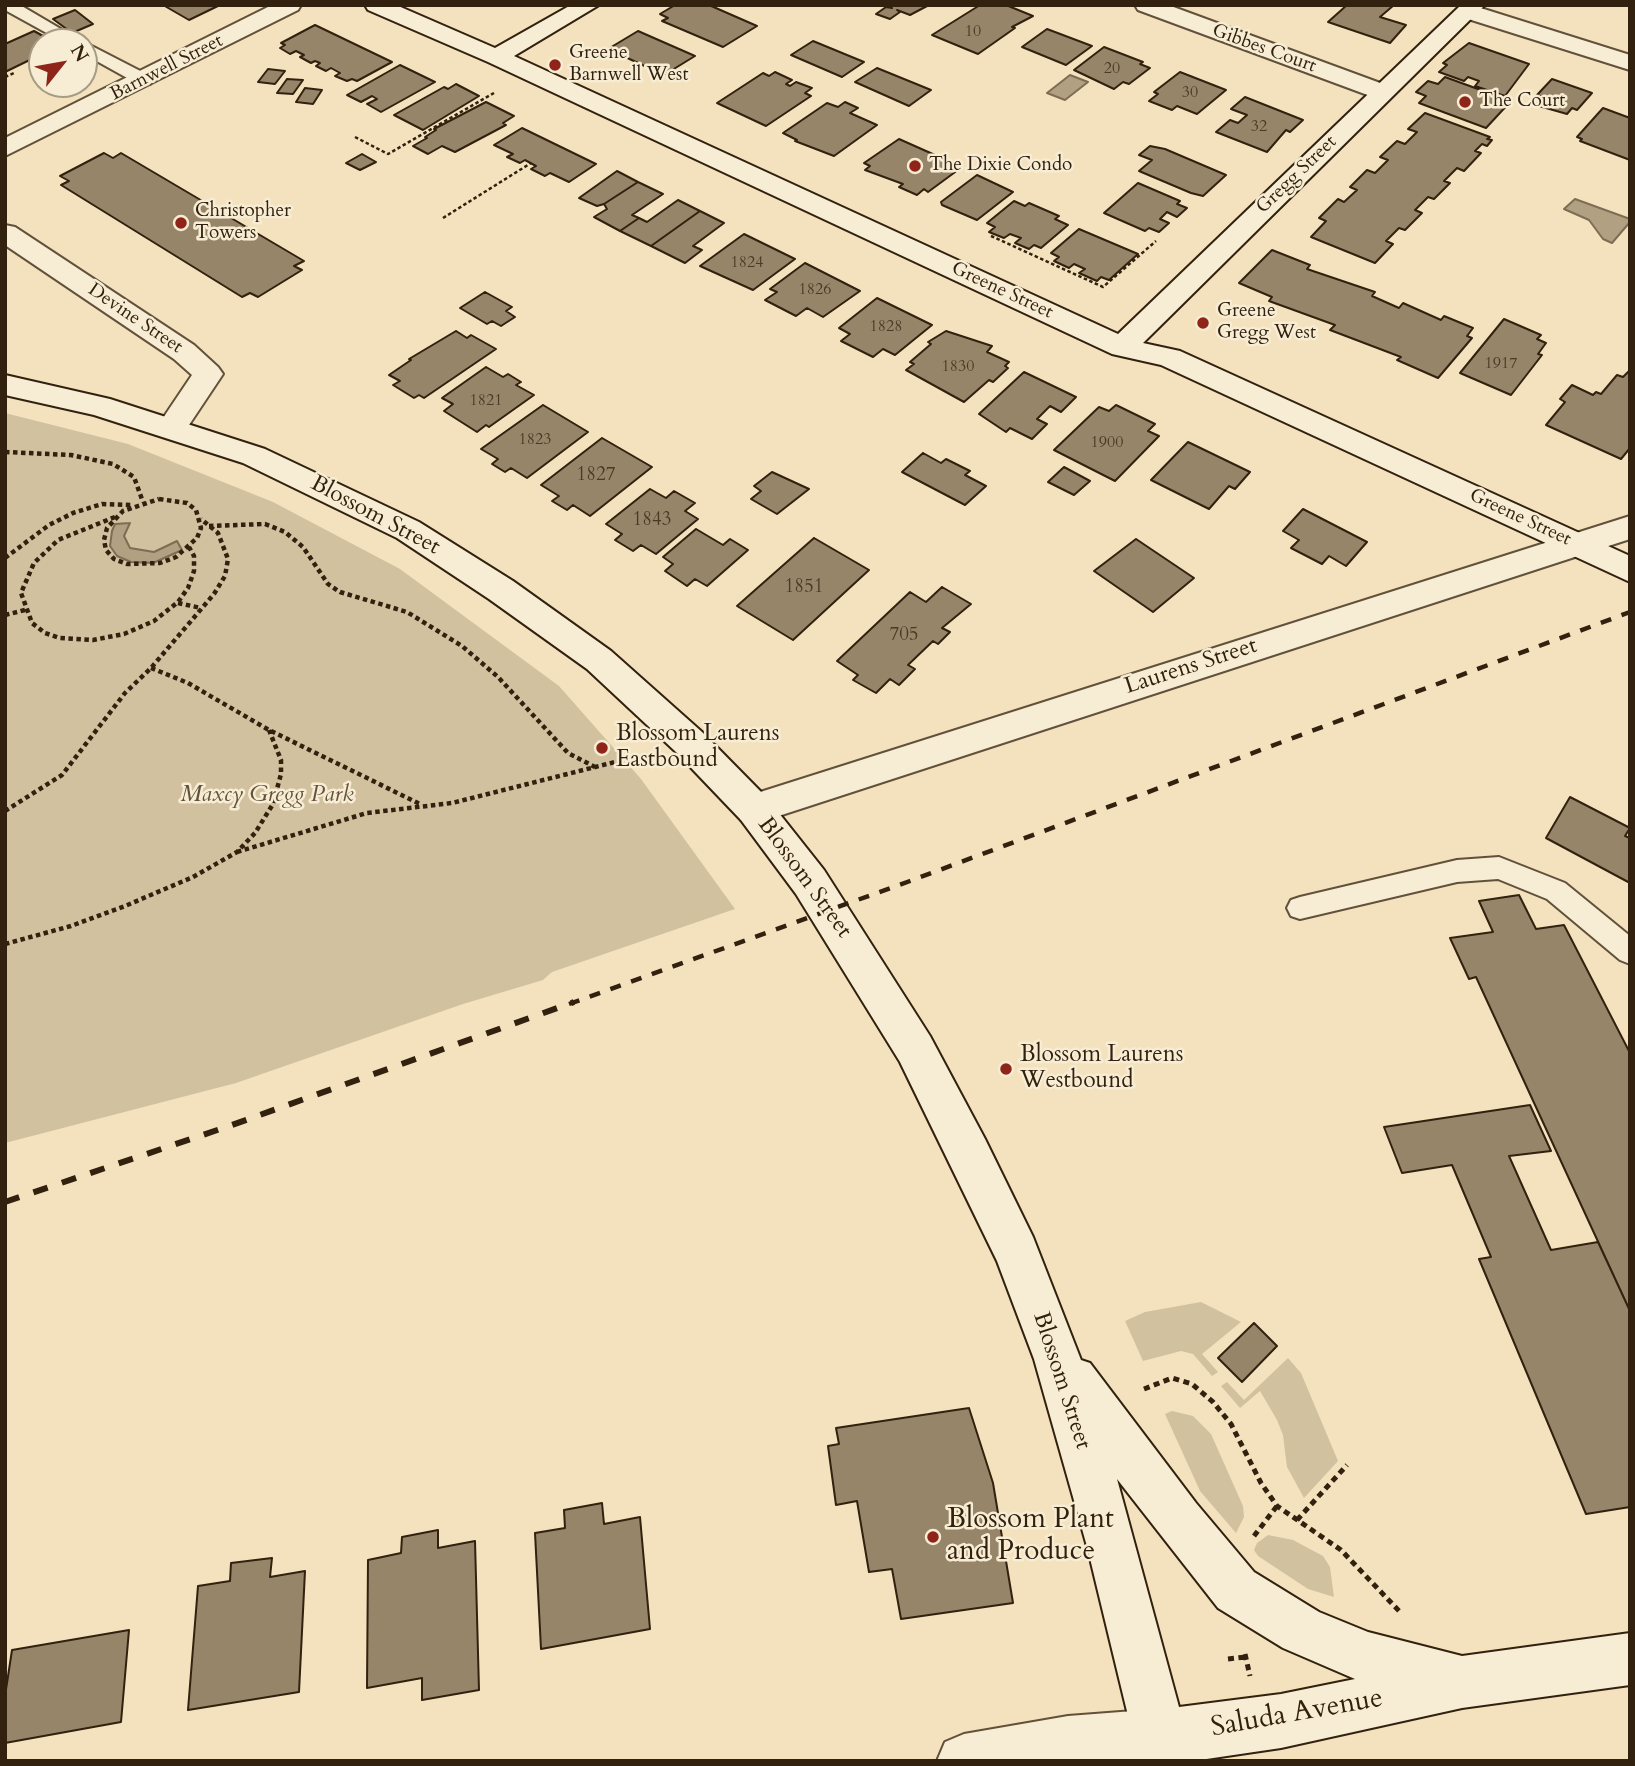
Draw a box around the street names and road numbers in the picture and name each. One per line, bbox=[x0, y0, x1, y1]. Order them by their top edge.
street label: Gibbes Court bbox=[1209, 20, 1319, 78]
street label: Barnwell Street bbox=[107, 30, 227, 106]
street label: Gregg Street bbox=[1252, 131, 1342, 219]
street label: Greene Street bbox=[948, 258, 1056, 324]
street label: Devine Street bbox=[83, 279, 187, 359]
street label: Blossom Street bbox=[306, 470, 444, 562]
street label: Greene Street bbox=[1466, 485, 1574, 551]
street label: Laurens Street bbox=[1121, 633, 1261, 701]
street label: Blossom Street bbox=[751, 812, 857, 944]
street label: Blossom Street bbox=[1026, 1309, 1096, 1453]
street label: Saluda Avenue bbox=[1208, 1682, 1386, 1746]

